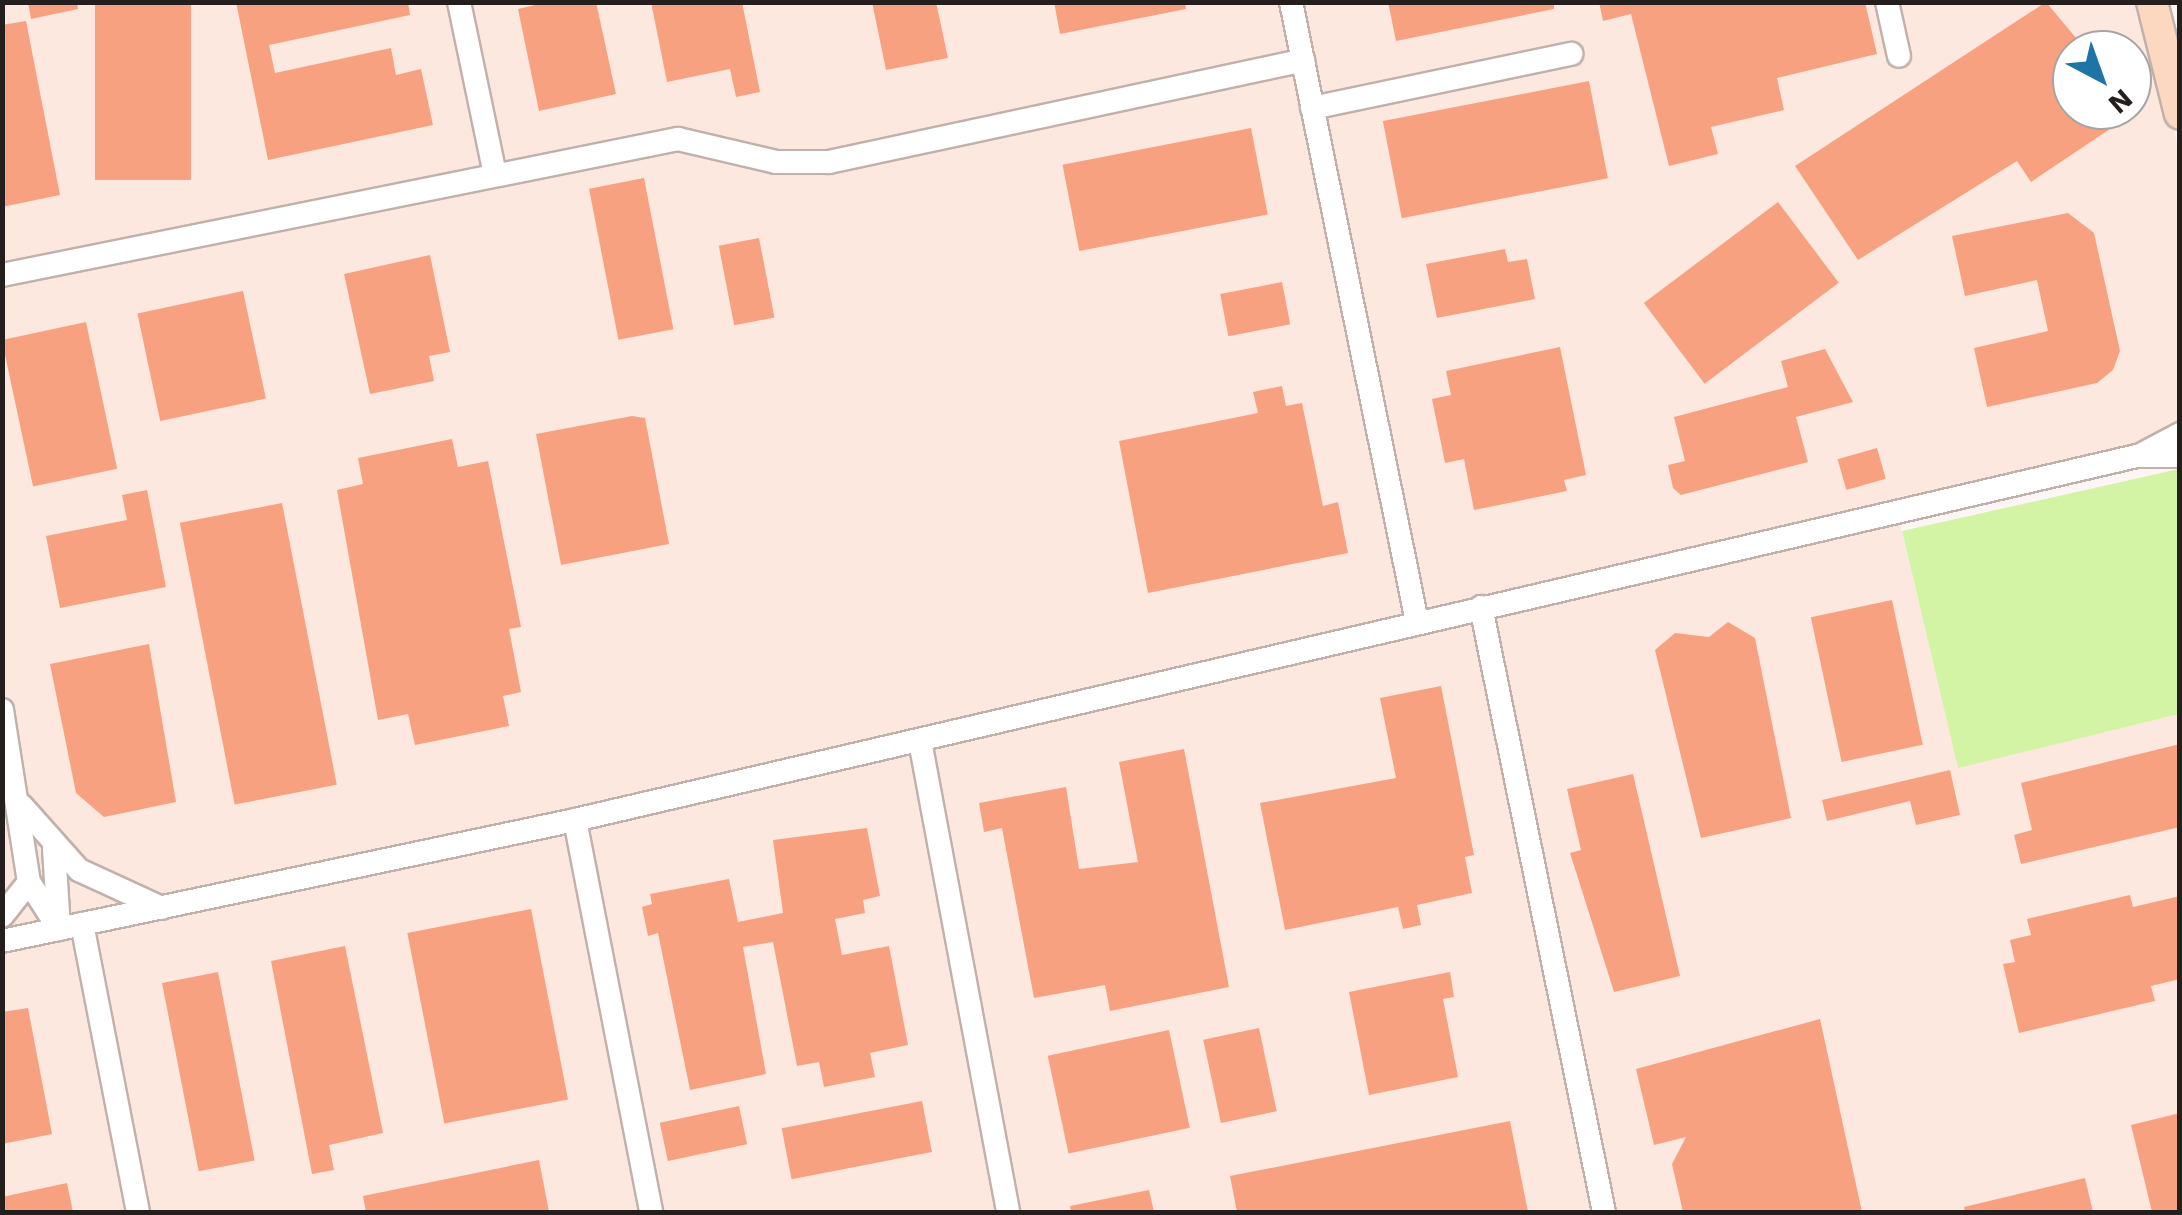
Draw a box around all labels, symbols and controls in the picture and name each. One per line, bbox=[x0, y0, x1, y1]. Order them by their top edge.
north arrow bbox=[2052, 30, 2152, 130]
text: N bbox=[2102, 82, 2139, 121]

